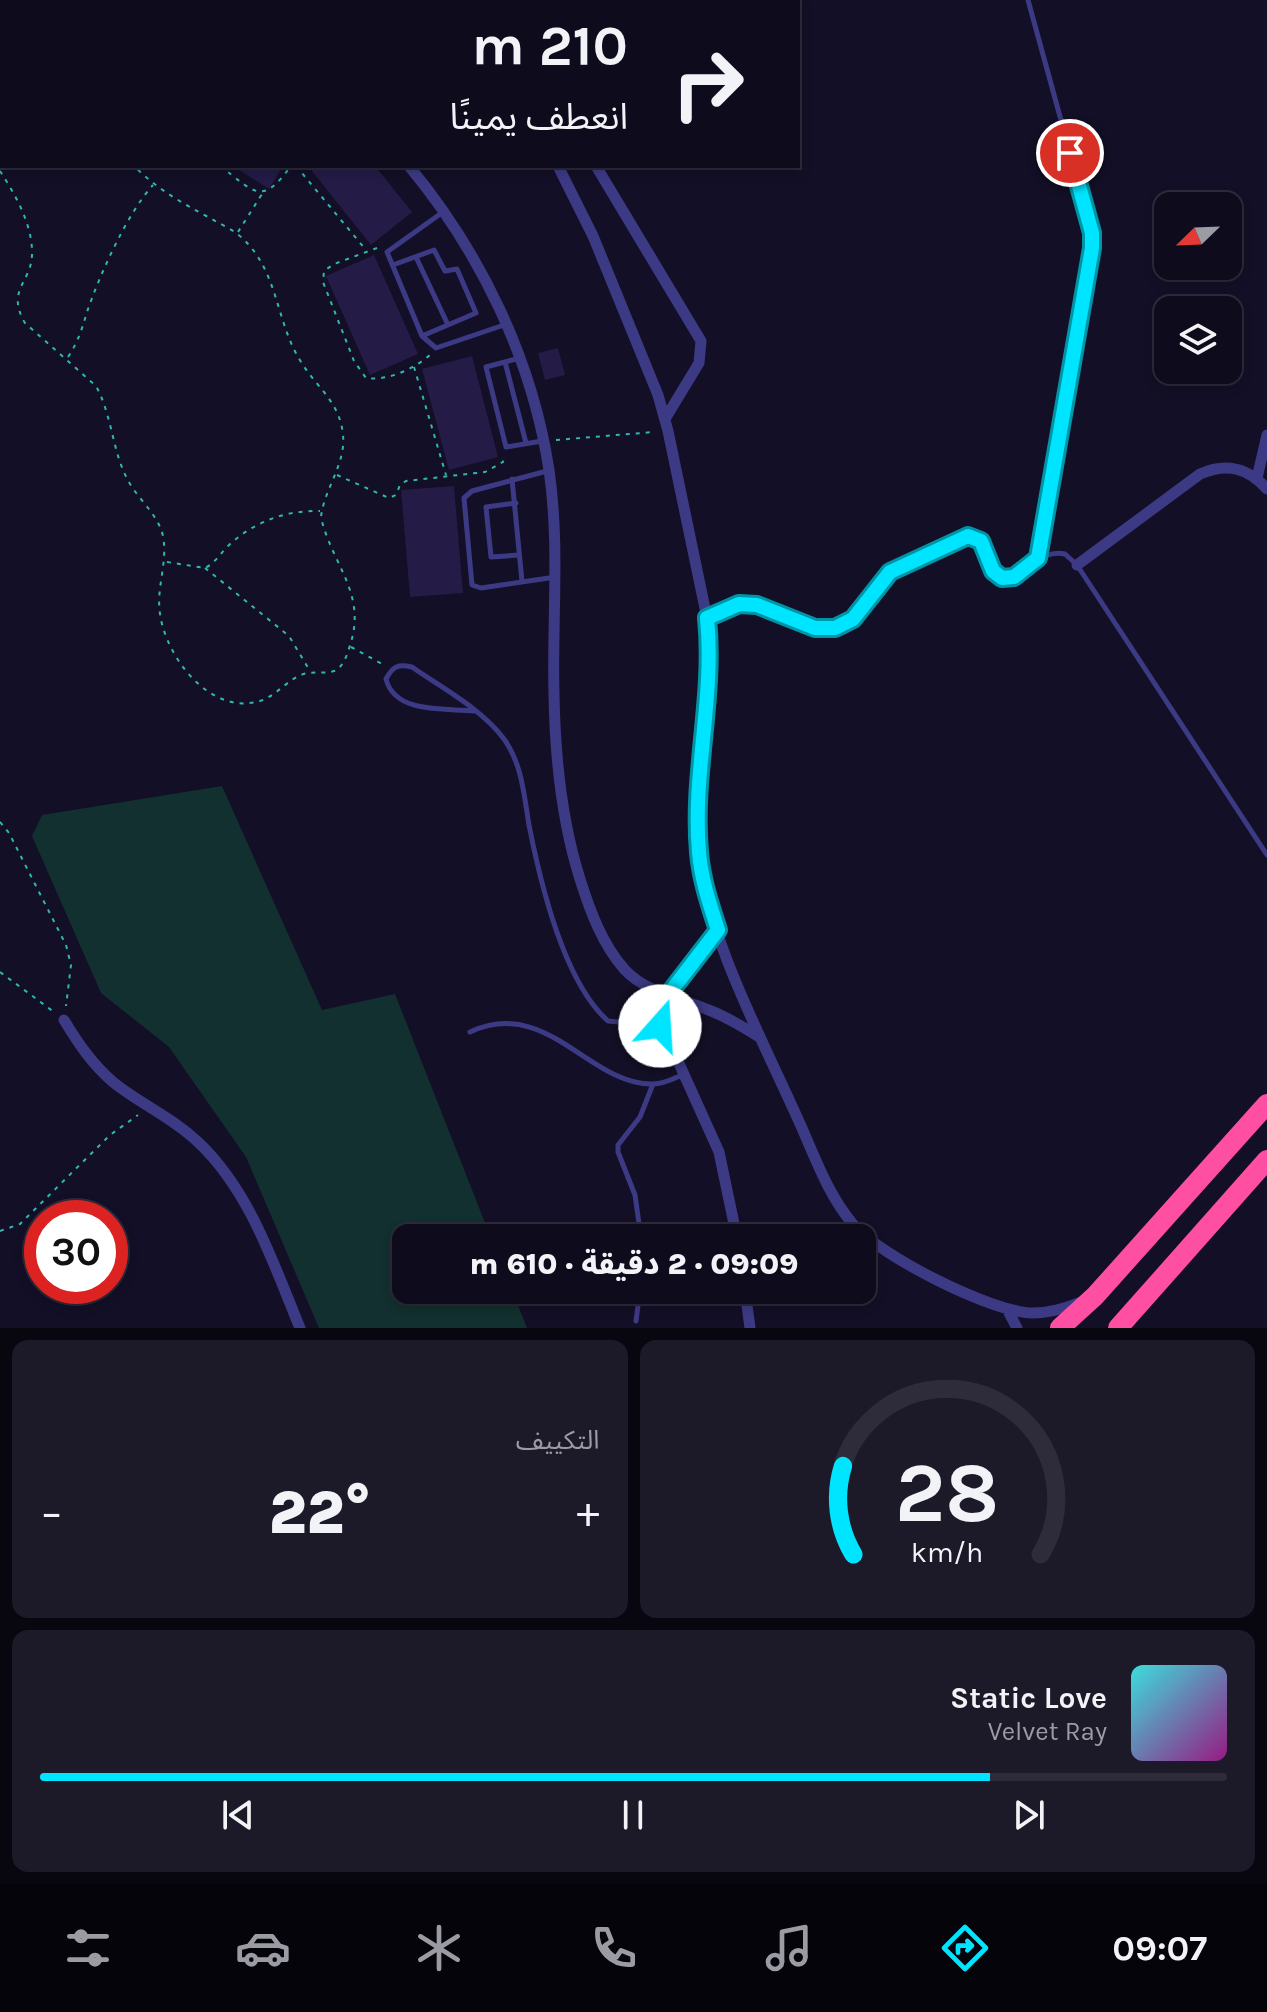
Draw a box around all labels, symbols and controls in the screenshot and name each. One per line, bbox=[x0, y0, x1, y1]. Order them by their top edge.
text: 210 m bbox=[471, 13, 628, 78]
icon: right bbox=[656, 32, 760, 136]
text: انعطف يمينًا bbox=[450, 96, 628, 138]
pin bbox=[1036, 119, 1104, 187]
icon: arrive bbox=[1048, 131, 1092, 175]
north arrow bbox=[1154, 192, 1242, 280]
map controls bbox=[1154, 192, 1242, 384]
button: layers bbox=[1154, 296, 1242, 384]
position arrow bbox=[618, 984, 702, 1068]
speed limit sign: 30 bbox=[24, 1200, 128, 1304]
text: 09:09 · 2 دقيقة · 610 m bbox=[469, 1246, 799, 1282]
text: التكييف bbox=[516, 1425, 600, 1456]
text: 28 bbox=[895, 1445, 999, 1542]
text: 22° bbox=[269, 1478, 371, 1548]
text: − bbox=[40, 1487, 63, 1538]
text: + bbox=[576, 1487, 600, 1538]
text: km/h bbox=[911, 1536, 983, 1569]
text: Static Love bbox=[950, 1680, 1107, 1716]
text: Velvet Ray bbox=[988, 1716, 1107, 1747]
icon: previous bbox=[216, 1793, 260, 1837]
icon: pause bbox=[611, 1793, 655, 1837]
icon: next bbox=[1007, 1793, 1051, 1837]
icon: filters bbox=[60, 1920, 116, 1976]
icon: car bbox=[235, 1920, 291, 1976]
icon: climate bbox=[411, 1920, 467, 1976]
icon: phone bbox=[586, 1920, 642, 1976]
icon: music bbox=[761, 1920, 817, 1976]
icon: directions bbox=[937, 1920, 993, 1976]
text: 09:07 bbox=[1112, 1927, 1207, 1969]

